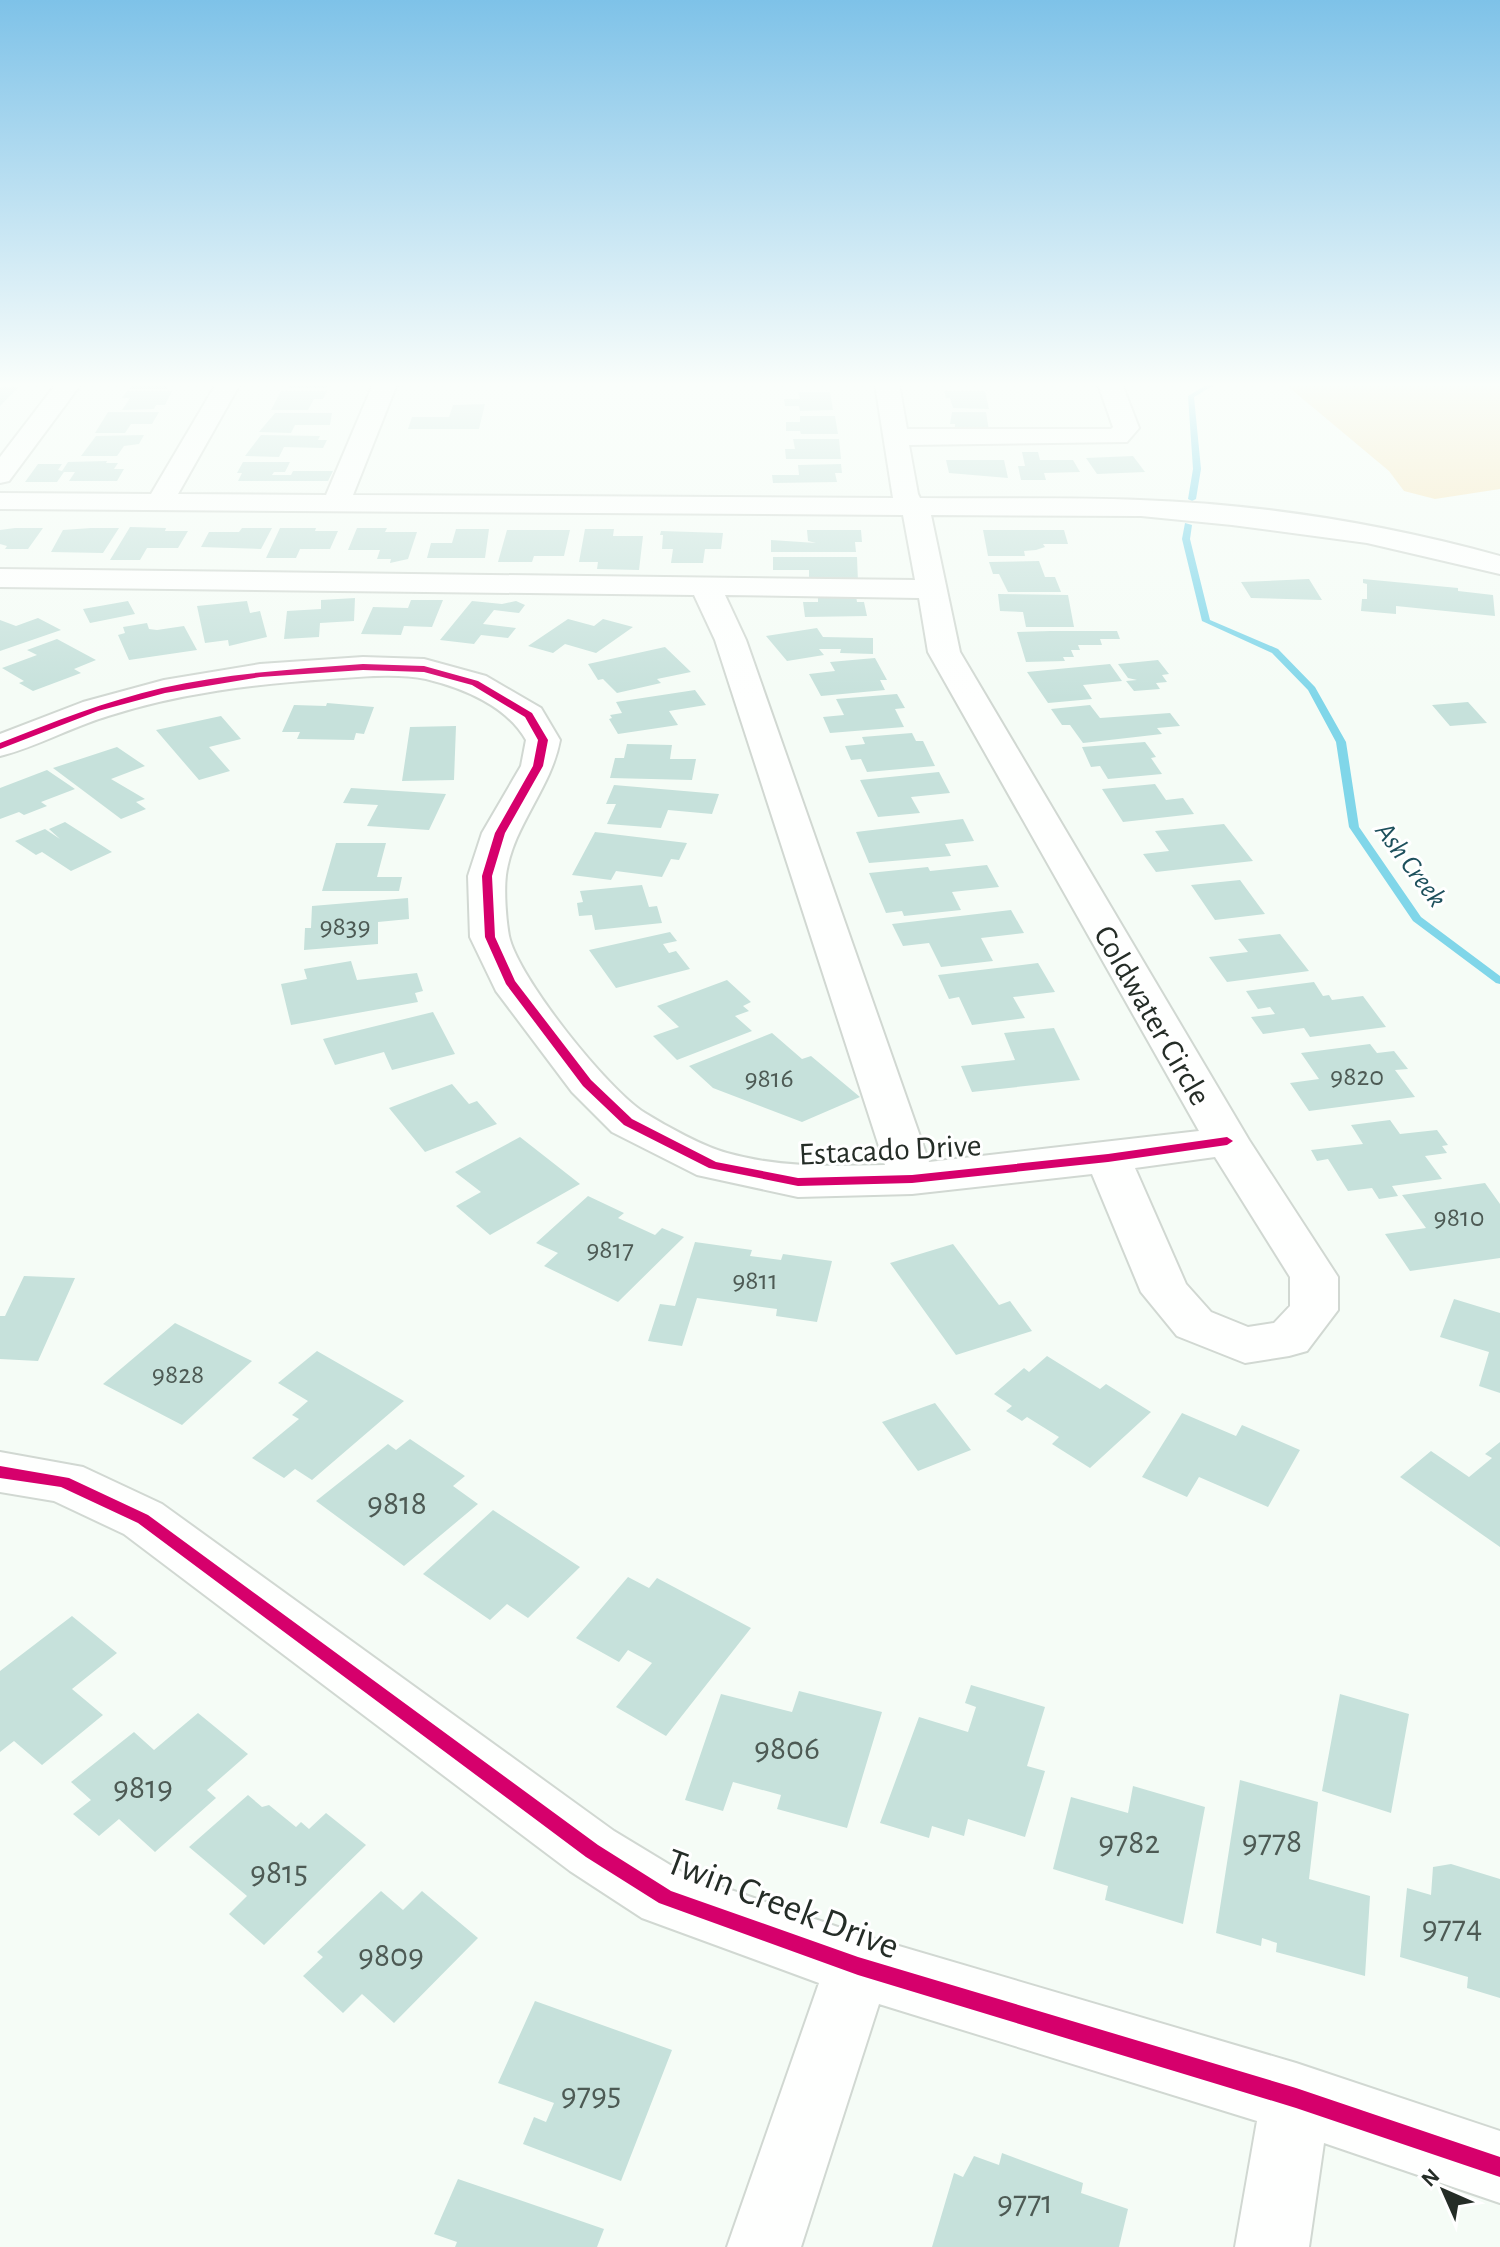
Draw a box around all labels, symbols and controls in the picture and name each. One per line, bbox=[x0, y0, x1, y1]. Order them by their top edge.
water label: Ash Creek bbox=[1369, 817, 1451, 913]
house number: 9839 bbox=[319, 913, 371, 941]
street label: Coldwater Circle bbox=[1088, 920, 1216, 1111]
house number: 9820 bbox=[1330, 1063, 1384, 1091]
house number: 9816 bbox=[744, 1065, 794, 1093]
street label: Estacado Drive bbox=[798, 1129, 982, 1171]
house number: 9810 bbox=[1434, 1204, 1484, 1232]
house number: 9817 bbox=[586, 1236, 634, 1264]
house number: 9811 bbox=[732, 1267, 778, 1295]
house number: 9828 bbox=[152, 1361, 204, 1389]
house number: 9818 bbox=[367, 1487, 427, 1521]
house number: 9806 bbox=[754, 1732, 820, 1766]
house number: 9819 bbox=[113, 1771, 173, 1805]
house number: 9778 bbox=[1242, 1825, 1302, 1859]
house number: 9782 bbox=[1098, 1826, 1160, 1860]
street label: Twin Creek Drive bbox=[661, 1843, 904, 1967]
house number: 9815 bbox=[250, 1856, 308, 1890]
house number: 9774 bbox=[1422, 1911, 1482, 1945]
house number: 9809 bbox=[358, 1939, 424, 1973]
house number: 9795 bbox=[561, 2078, 621, 2112]
north arrow bbox=[1404, 2151, 1484, 2231]
text: N bbox=[1417, 2164, 1444, 2191]
house number: 9771 bbox=[997, 2186, 1053, 2220]

